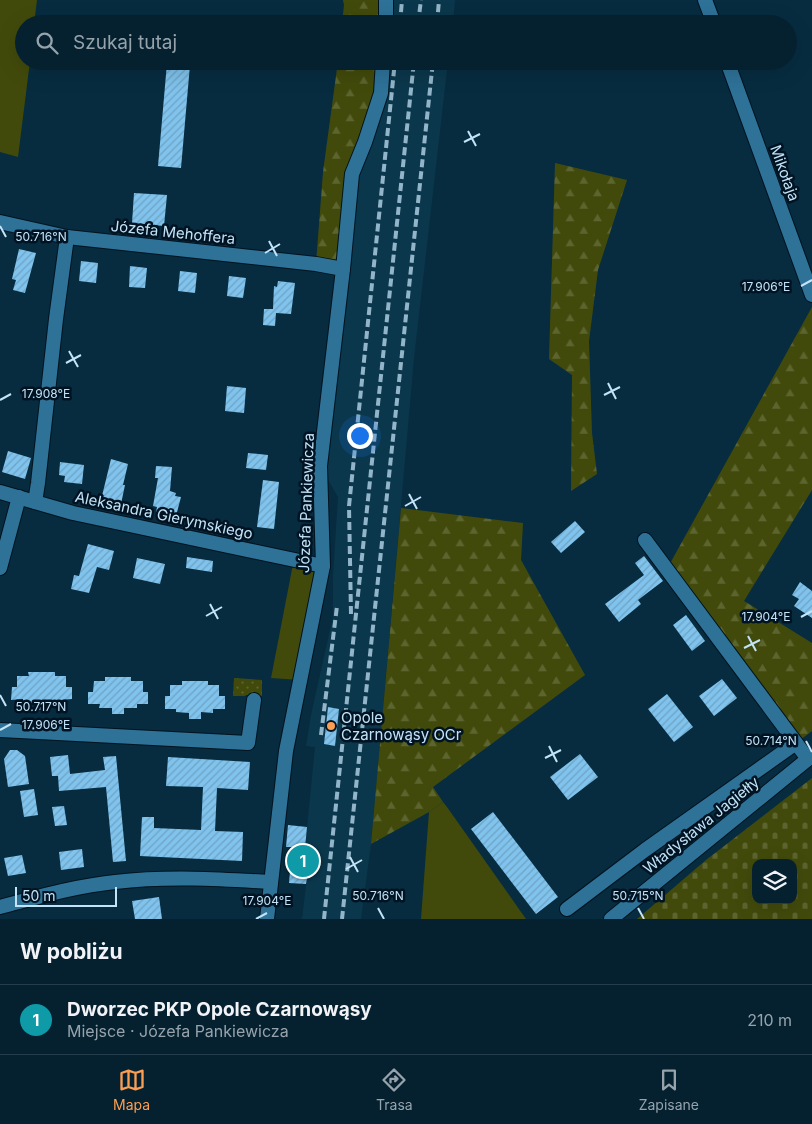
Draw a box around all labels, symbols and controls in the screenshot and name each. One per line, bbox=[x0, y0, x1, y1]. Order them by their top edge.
search box bbox=[15, 15, 797, 70]
icon: search bbox=[33, 29, 61, 57]
text: Szukaj tutaj bbox=[73, 31, 177, 54]
street label: Mikołaja bbox=[766, 142, 804, 204]
street label: Józefa Mehoffera bbox=[110, 216, 236, 248]
text: 50.716°N bbox=[15, 229, 67, 244]
text: 17.906°E bbox=[742, 279, 790, 294]
text: 17.908°E bbox=[22, 386, 70, 401]
your location bbox=[347, 423, 373, 449]
street label: Józefa Pankiewicza bbox=[294, 433, 318, 573]
street label: Aleksandra Gierymskiego bbox=[73, 487, 255, 543]
text: 17.904°E bbox=[742, 609, 790, 624]
text: 50.717°N bbox=[16, 699, 66, 714]
place label: Opole Czarnowąsy OCr bbox=[341, 708, 462, 744]
text: 17.906°E bbox=[22, 717, 70, 732]
marker: Opole Czarnowąsy OCr bbox=[325, 720, 337, 732]
text: 50.714°N bbox=[745, 733, 797, 748]
street label: Władysława Jagiełły bbox=[639, 772, 763, 878]
pin: 1 bbox=[287, 842, 319, 880]
map controls bbox=[752, 859, 797, 904]
button: layers bbox=[752, 859, 797, 904]
scale bar bbox=[15, 884, 118, 907]
text: 50 m bbox=[22, 887, 56, 904]
text: 50.716°N bbox=[352, 888, 404, 903]
text: 50.715°N bbox=[612, 888, 664, 903]
text: 17.904°E bbox=[243, 893, 291, 908]
text: W pobliżu bbox=[20, 939, 123, 964]
text: Dworzec PKP Opole Czarnowąsy bbox=[67, 998, 372, 1021]
text: 1 bbox=[33, 1010, 39, 1030]
text: 210 m bbox=[747, 1010, 792, 1030]
text: Miejsce · Józefa Pankiewicza bbox=[67, 1021, 289, 1041]
tab: Mapa bbox=[113, 1066, 150, 1113]
tab: Trasa bbox=[376, 1066, 413, 1113]
tab: Zapisane bbox=[639, 1066, 699, 1113]

